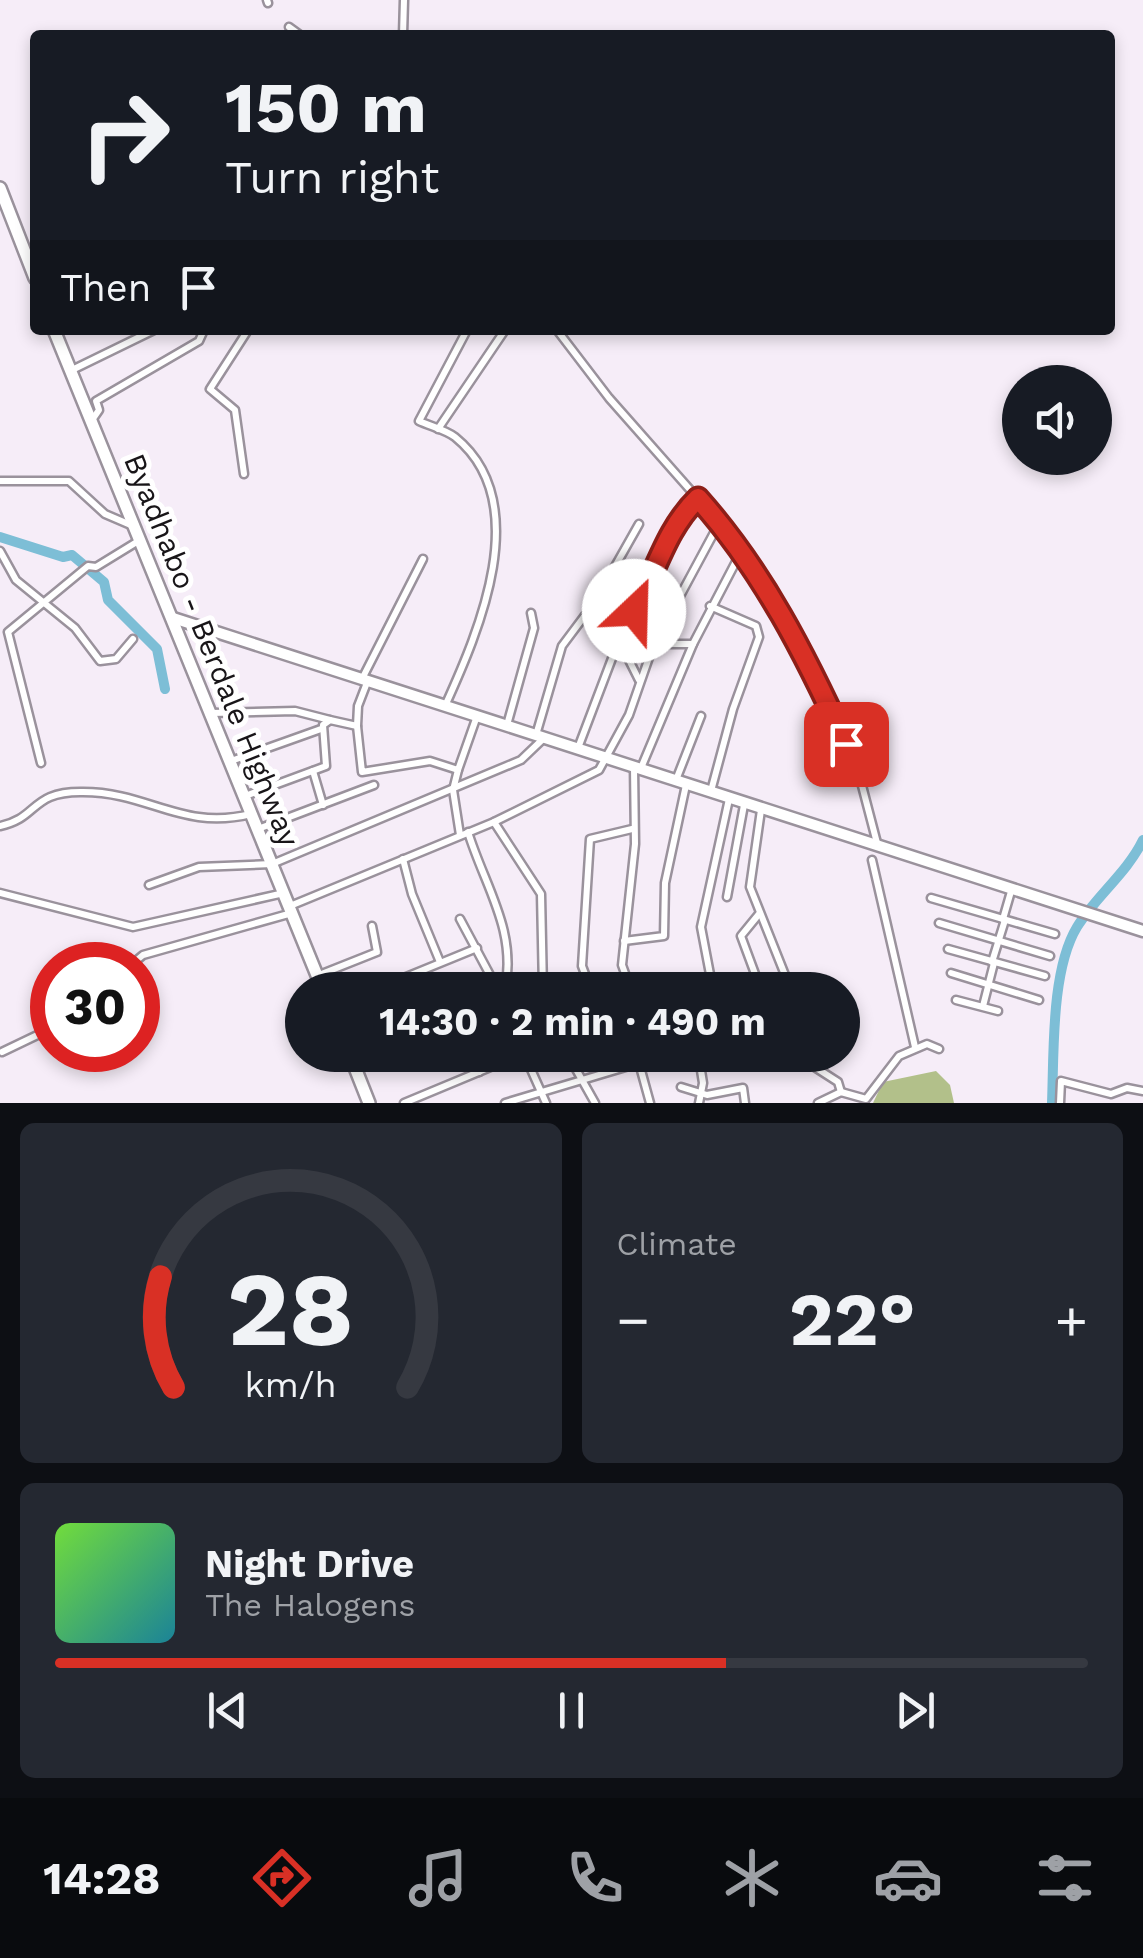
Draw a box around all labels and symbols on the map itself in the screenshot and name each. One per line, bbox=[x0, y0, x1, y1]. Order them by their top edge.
street label: Byadhabo - Berdale Highway bbox=[117, 449, 307, 852]
position arrow bbox=[582, 559, 686, 663]
pin bbox=[804, 702, 889, 787]
speed limit sign: 30 bbox=[30, 942, 160, 1072]

